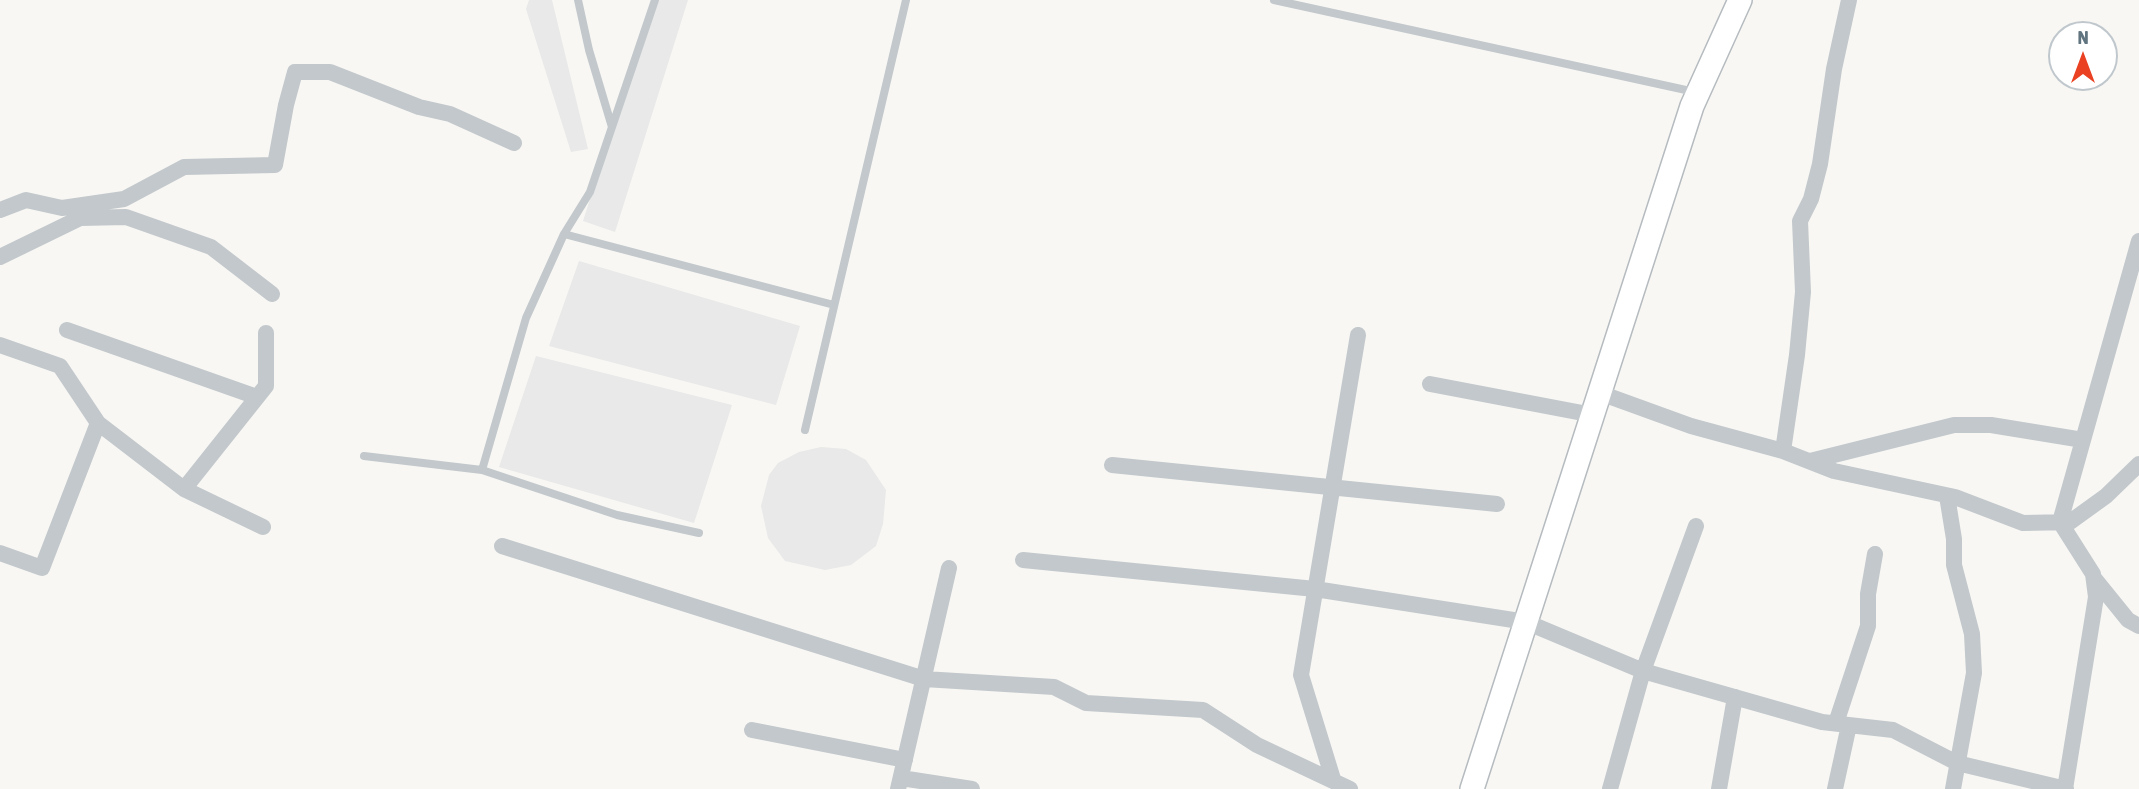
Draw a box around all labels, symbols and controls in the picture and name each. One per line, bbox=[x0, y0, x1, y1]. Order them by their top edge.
north arrow bbox=[2048, 21, 2118, 91]
text: N bbox=[2077, 26, 2089, 48]

